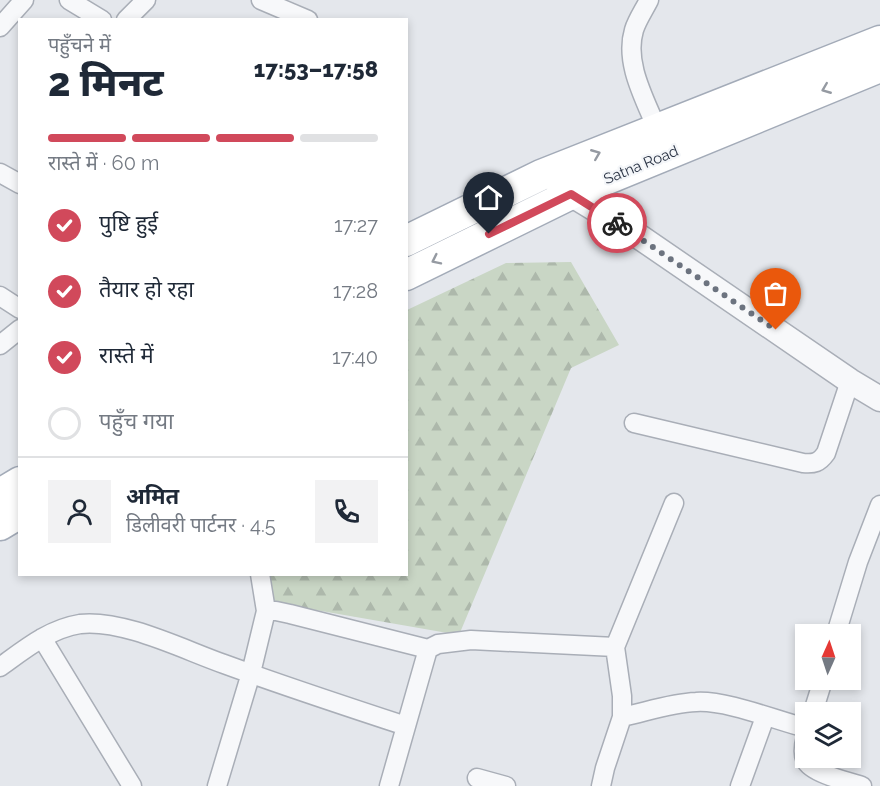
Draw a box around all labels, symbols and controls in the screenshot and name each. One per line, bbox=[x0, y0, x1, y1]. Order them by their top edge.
text: पहुँचने में bbox=[48, 33, 111, 57]
text: 17:53–17:58 bbox=[254, 56, 378, 82]
text: 2 मिनट bbox=[48, 59, 164, 105]
one-way arrow bbox=[821, 82, 832, 94]
street label: Satna Road bbox=[601, 142, 681, 188]
one-way arrow bbox=[589, 149, 600, 161]
text: रास्ते में · 60 m bbox=[48, 151, 159, 175]
pin bbox=[463, 172, 514, 234]
icon: home bbox=[472, 181, 505, 214]
courier bbox=[587, 193, 647, 253]
icon: bike bbox=[601, 207, 634, 240]
icon: check bbox=[48, 209, 81, 242]
text: पुष्टि हुई bbox=[99, 210, 158, 236]
text: 17:27 bbox=[334, 213, 378, 237]
one-way arrow bbox=[432, 253, 443, 265]
pin bbox=[750, 268, 801, 330]
icon: check bbox=[48, 275, 81, 308]
text: तैयार हो रहा bbox=[99, 276, 194, 302]
icon: bag bbox=[759, 277, 792, 310]
text: 17:28 bbox=[333, 279, 378, 303]
icon: check bbox=[48, 341, 81, 374]
text: रास्ते में bbox=[99, 342, 154, 368]
text: 17:40 bbox=[332, 345, 378, 369]
text: पहुँच गया bbox=[99, 408, 174, 434]
button: person bbox=[48, 480, 111, 543]
button: phone bbox=[315, 480, 378, 543]
text: अमित bbox=[126, 483, 179, 509]
text: डिलीवरी पार्टनर · 4.5 bbox=[126, 513, 276, 537]
north arrow bbox=[795, 624, 861, 690]
map controls bbox=[795, 624, 861, 768]
button: layers bbox=[795, 702, 861, 768]

